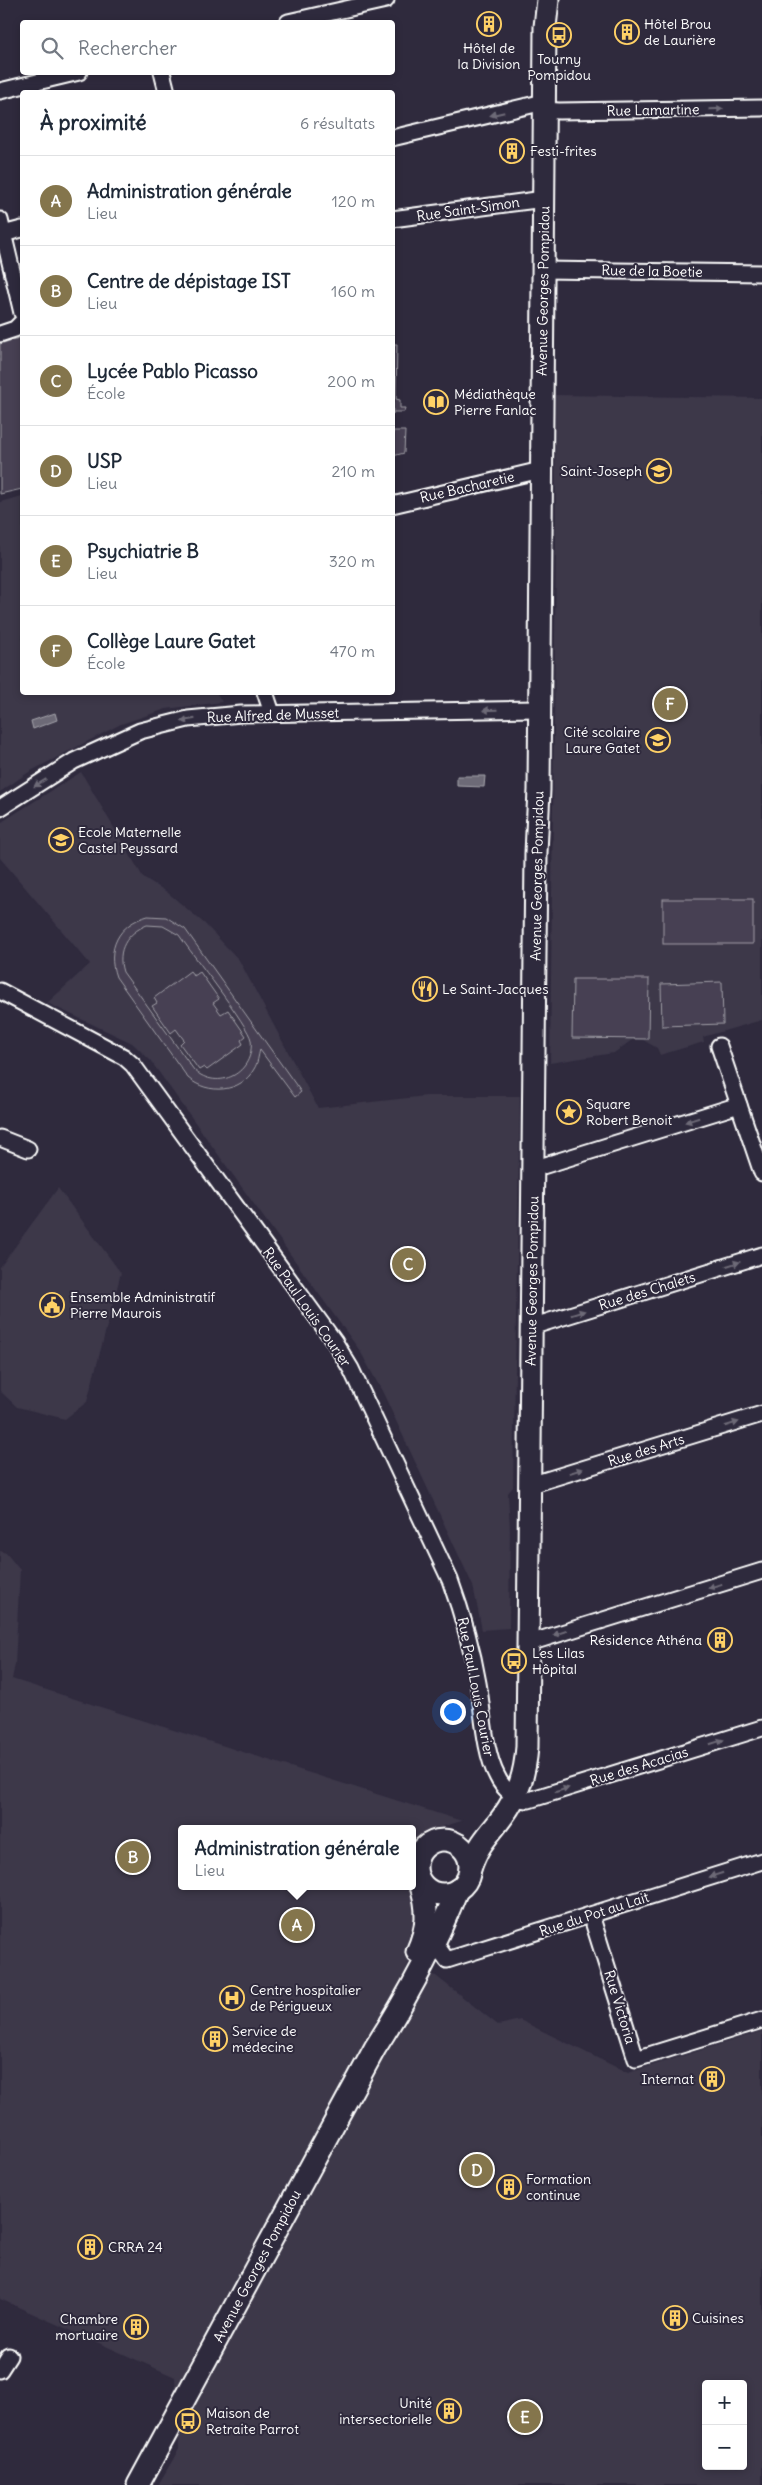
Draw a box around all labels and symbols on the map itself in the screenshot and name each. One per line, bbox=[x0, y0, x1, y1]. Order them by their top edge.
building icon: Hôtel de la Division bbox=[476, 11, 502, 37]
place label: Hôtel Brou de Laurière bbox=[644, 15, 716, 49]
building icon: Hôtel Brou de Laurière bbox=[614, 19, 640, 45]
bus stop icon: Tourny Pompidou bbox=[546, 22, 572, 48]
place label: Hôtel de la Division bbox=[458, 39, 520, 73]
place label: Tourny Pompidou bbox=[527, 50, 591, 84]
street label: Rue Lamartine bbox=[606, 100, 700, 120]
one-way arrow bbox=[708, 105, 724, 113]
one-way arrow bbox=[489, 110, 505, 118]
building icon: Festi-frites bbox=[499, 138, 525, 164]
place label: Festi-frites bbox=[530, 142, 597, 160]
street label: Rue Saint-Simon bbox=[415, 193, 521, 225]
street label: Avenue Georges Pompidou bbox=[533, 206, 553, 376]
street label: Rue de la Boetie bbox=[601, 261, 703, 281]
place label: Médiathèque Pierre Fanlac bbox=[454, 385, 537, 419]
library icon: Médiathèque Pierre Fanlac bbox=[423, 389, 449, 415]
school or university icon: Saint-Joseph bbox=[646, 458, 672, 484]
place label: Saint-Joseph bbox=[560, 462, 642, 480]
street label: Rue Bacharetie bbox=[418, 467, 516, 507]
pin: F bbox=[654, 685, 686, 723]
street label: Rue Alfred de Musset bbox=[207, 704, 340, 726]
one-way arrow bbox=[482, 706, 498, 714]
one-way arrow bbox=[179, 716, 195, 724]
place label: Cité scolaire Laure Gatet bbox=[564, 723, 640, 757]
school or university icon: Cité scolaire Laure Gatet bbox=[645, 727, 671, 753]
one-way arrow bbox=[33, 778, 46, 788]
street label: Avenue Georges Pompidou bbox=[527, 791, 547, 961]
place label: Ecole Maternelle Castel Peyssard bbox=[78, 823, 181, 857]
school or university icon: Ecole Maternelle Castel Peyssard bbox=[48, 827, 74, 853]
restaurant icon: Le Saint-Jacques bbox=[412, 976, 438, 1002]
place label: Le Saint-Jacques bbox=[442, 980, 549, 998]
place label: Square Robert Benoit bbox=[586, 1095, 673, 1129]
place icon: Square Robert Benoit bbox=[556, 1099, 582, 1125]
one-way arrow bbox=[685, 1116, 700, 1124]
street label: Avenue Georges Pompidou bbox=[522, 1196, 542, 1366]
street label: Rue Paul Louis Courier bbox=[259, 1244, 355, 1371]
pin: C bbox=[392, 1245, 424, 1283]
one-way arrow bbox=[725, 1260, 740, 1268]
street label: Rue des Chalets bbox=[596, 1268, 698, 1314]
place label: Ensemble Administratif Pierre Maurois bbox=[70, 1288, 216, 1322]
public building icon: Ensemble Administratif Pierre Maurois bbox=[39, 1292, 65, 1318]
one-way arrow bbox=[570, 1309, 585, 1316]
one-way arrow bbox=[724, 1419, 739, 1427]
street label: Rue des Arts bbox=[606, 1430, 686, 1470]
one-way arrow bbox=[569, 1467, 584, 1475]
one-way arrow bbox=[708, 1582, 723, 1590]
street label: Rue Paul Louis Courier bbox=[454, 1616, 498, 1759]
building icon: Résidence Athéna bbox=[707, 1627, 733, 1653]
one-way arrow bbox=[552, 1630, 567, 1638]
place label: Résidence Athéna bbox=[589, 1631, 702, 1649]
place label: Les Lilas Hôpital bbox=[532, 1644, 585, 1678]
bus stop icon: Les Lilas Hôpital bbox=[501, 1648, 527, 1674]
your location bbox=[440, 1699, 466, 1725]
one-way arrow bbox=[710, 1738, 725, 1746]
street label: Rue des Acacias bbox=[588, 1743, 690, 1789]
one-way arrow bbox=[554, 1785, 569, 1793]
pin: B bbox=[117, 1838, 149, 1876]
one-way arrow bbox=[708, 1872, 723, 1880]
street label: Rue du Pot au Lait bbox=[537, 1888, 651, 1940]
pin: A bbox=[281, 1906, 313, 1944]
street label: Rue Victoria bbox=[600, 1968, 640, 2046]
place label: Centre hospitalier de Périgueux bbox=[250, 1981, 361, 2015]
hospital icon: Centre hospitalier de Périgueux bbox=[219, 1985, 245, 2011]
place label: Service de médecine bbox=[232, 2022, 296, 2056]
building icon: Service de médecine bbox=[202, 2026, 228, 2052]
building icon: Internat bbox=[699, 2066, 725, 2092]
place label: Internat bbox=[641, 2070, 694, 2088]
pin: D bbox=[461, 2151, 493, 2189]
place label: Formation continue bbox=[526, 2170, 591, 2204]
building icon: Formation continue bbox=[496, 2174, 522, 2200]
street label: Avenue Georges Pompidou bbox=[209, 2187, 305, 2345]
building icon: CRRA 24 bbox=[77, 2234, 103, 2260]
place label: CRRA 24 bbox=[108, 2238, 163, 2256]
building icon: Cuisines bbox=[662, 2305, 688, 2331]
place label: Cuisines bbox=[692, 2309, 744, 2327]
place label: Chambre mortuaire bbox=[55, 2310, 118, 2344]
building icon: Chambre mortuaire bbox=[123, 2314, 149, 2340]
place label: Unité intersectorielle bbox=[339, 2394, 432, 2428]
building icon: Unité intersectorielle bbox=[436, 2398, 462, 2424]
pin: E bbox=[509, 2398, 541, 2436]
place label: Maison de Retraite Parrot bbox=[206, 2404, 299, 2438]
bus stop icon: Maison de Retraite Parrot bbox=[175, 2408, 201, 2434]

